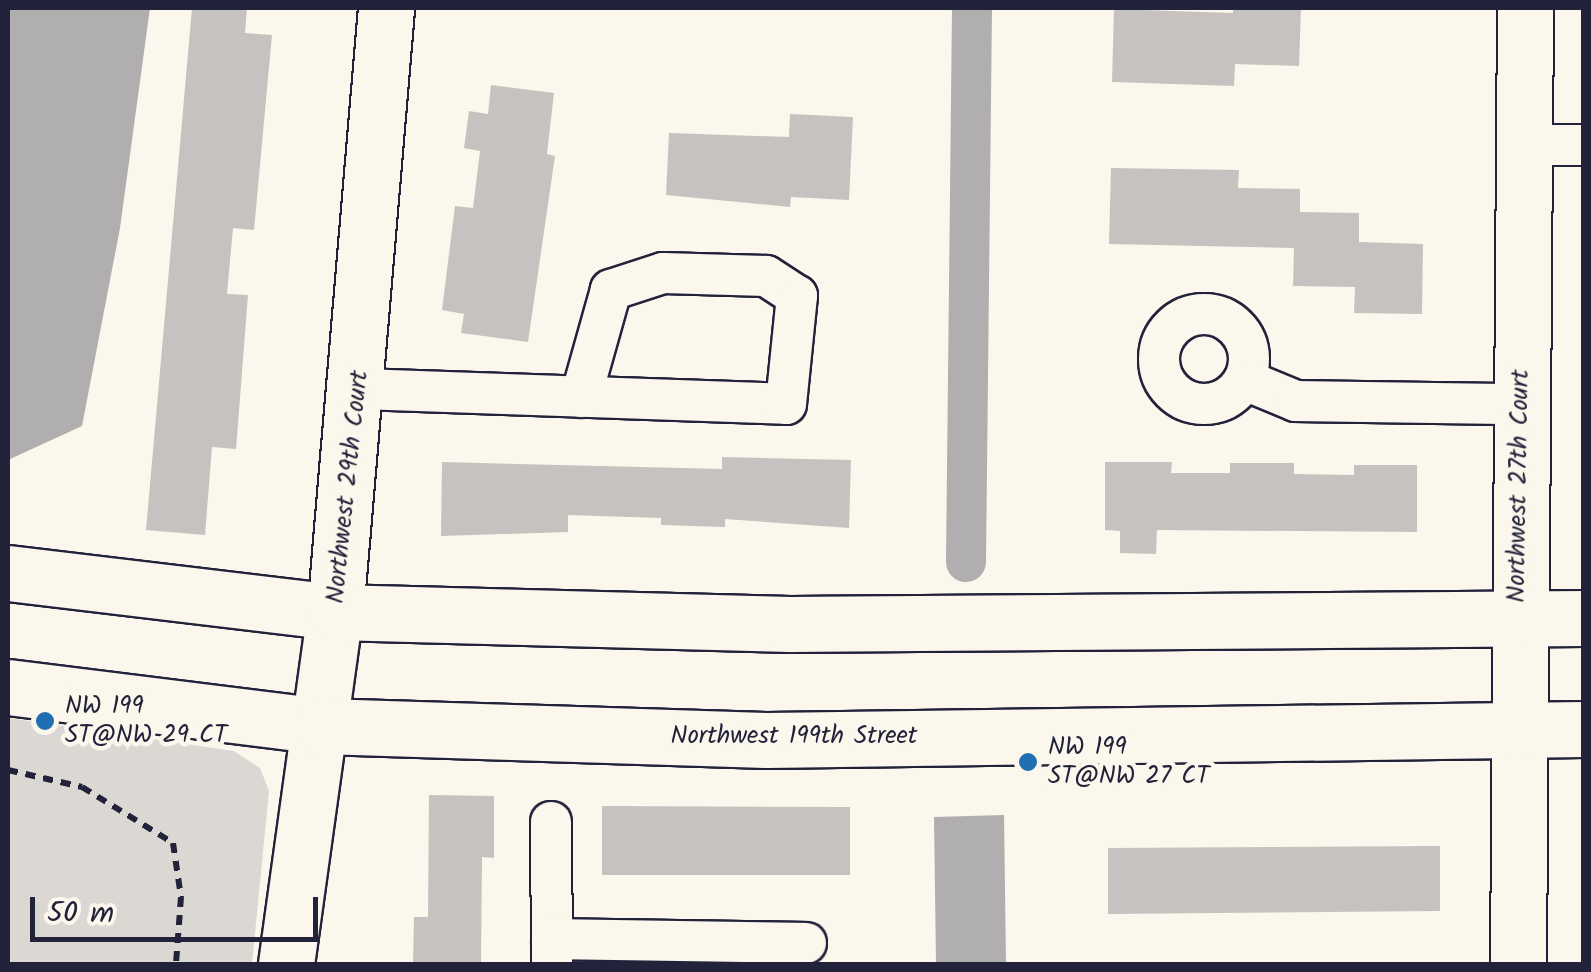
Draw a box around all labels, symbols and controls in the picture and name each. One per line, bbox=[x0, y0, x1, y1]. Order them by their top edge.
street label: Northwest 29th Court bbox=[321, 369, 375, 605]
street label: Northwest 27th Court bbox=[1502, 369, 1536, 603]
place label: NW 199 ST@NW 29 CT bbox=[65, 692, 227, 751]
marker: NW 199 ST@NW 29 CT bbox=[34, 710, 56, 732]
street label: Northwest 199th Street bbox=[671, 721, 917, 751]
place label: NW 199 ST@NW 27 CT bbox=[1048, 733, 1210, 792]
marker: NW 199 ST@NW 27 CT bbox=[1017, 751, 1039, 773]
scale bar bbox=[35, 877, 322, 939]
text: 50 m bbox=[47, 890, 114, 938]

